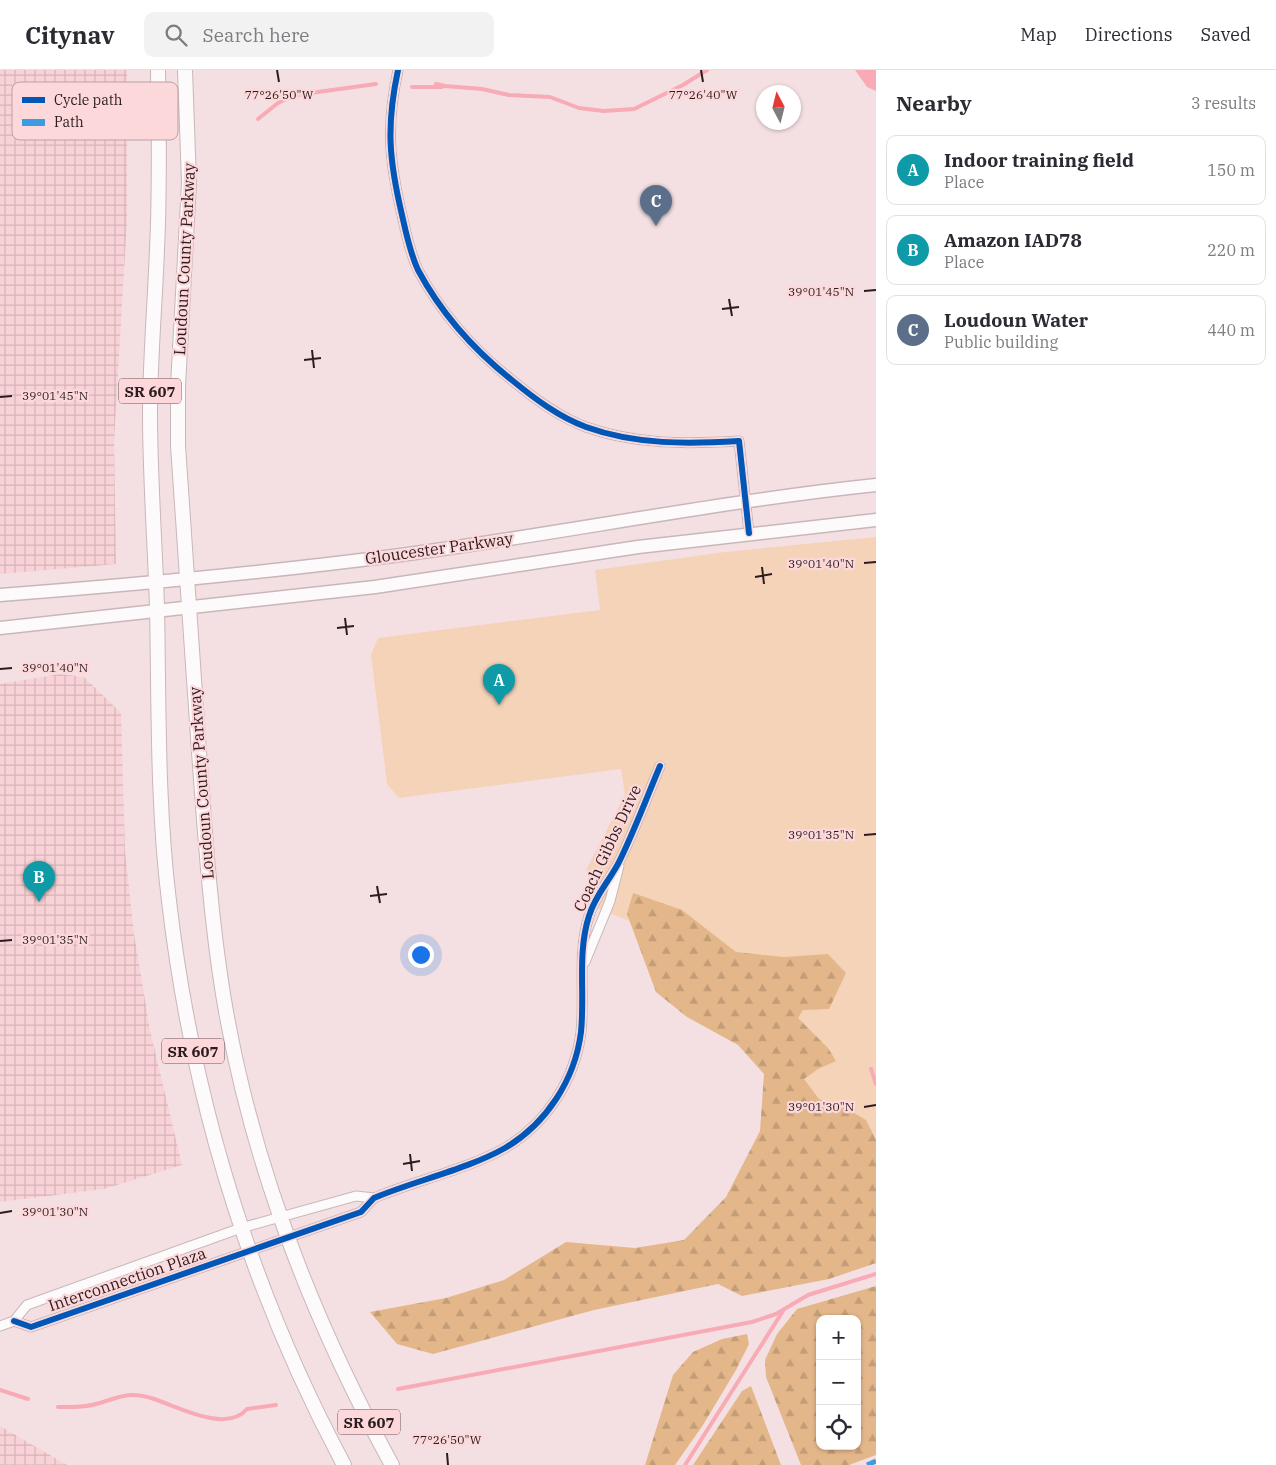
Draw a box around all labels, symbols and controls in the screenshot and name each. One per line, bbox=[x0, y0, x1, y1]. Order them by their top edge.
search box bbox=[144, 12, 494, 57]
text: Citynav bbox=[25, 19, 114, 51]
icon: search bbox=[162, 21, 190, 49]
text: Search here bbox=[202, 23, 310, 47]
text: Map bbox=[1020, 23, 1057, 46]
text: Directions bbox=[1085, 23, 1173, 46]
text: Saved bbox=[1201, 23, 1251, 46]
legend bbox=[12, 82, 178, 140]
north arrow bbox=[756, 85, 801, 130]
text: 77°26'50"W bbox=[245, 87, 314, 102]
text: 77°26'40"W bbox=[669, 87, 738, 102]
text: Nearby bbox=[896, 89, 972, 117]
text: Cycle path bbox=[54, 91, 123, 109]
text: 3 results bbox=[1191, 93, 1256, 113]
text: Path bbox=[54, 113, 84, 131]
text: Indoor training field bbox=[944, 148, 1134, 172]
text: A bbox=[907, 160, 919, 180]
text: 150 m bbox=[1207, 160, 1255, 180]
street label: Loudoun County Parkway bbox=[169, 162, 199, 356]
text: Place bbox=[944, 172, 984, 192]
pin: C bbox=[640, 185, 672, 226]
text: Amazon IAD78 bbox=[944, 228, 1082, 252]
text: B bbox=[907, 240, 919, 260]
text: 220 m bbox=[1207, 240, 1255, 260]
text: Place bbox=[944, 252, 984, 272]
text: 39°01'45"N bbox=[788, 284, 854, 299]
text: Loudoun Water bbox=[944, 308, 1088, 332]
text: C bbox=[908, 320, 918, 340]
text: 440 m bbox=[1207, 320, 1255, 340]
text: Public building bbox=[944, 332, 1058, 352]
road number: SR 607 bbox=[119, 378, 181, 404]
text: 39°01'45"N bbox=[22, 388, 88, 403]
street label: Gloucester Parkway bbox=[364, 528, 515, 568]
text: 39°01'40"N bbox=[788, 556, 854, 571]
text: 39°01'40"N bbox=[22, 660, 88, 675]
pin: A bbox=[483, 664, 515, 705]
street label: Loudoun County Parkway bbox=[184, 686, 218, 880]
street label: Coach Gibbs Drive bbox=[569, 781, 645, 915]
text: 39°01'35"N bbox=[788, 827, 854, 842]
pin: B bbox=[23, 861, 55, 902]
text: 39°01'35"N bbox=[22, 932, 88, 947]
your location bbox=[408, 942, 434, 968]
road number: SR 607 bbox=[162, 1038, 224, 1064]
text: 39°01'30"N bbox=[788, 1099, 854, 1114]
text: 39°01'30"N bbox=[22, 1204, 88, 1219]
street label: Interconnection Plaza bbox=[45, 1243, 209, 1315]
map controls bbox=[816, 1315, 861, 1450]
button: + bbox=[816, 1315, 861, 1360]
button: − bbox=[816, 1360, 861, 1405]
button: locate bbox=[816, 1405, 861, 1450]
road number: SR 607 bbox=[338, 1410, 400, 1434]
text: 77°26'50"W bbox=[413, 1432, 482, 1447]

